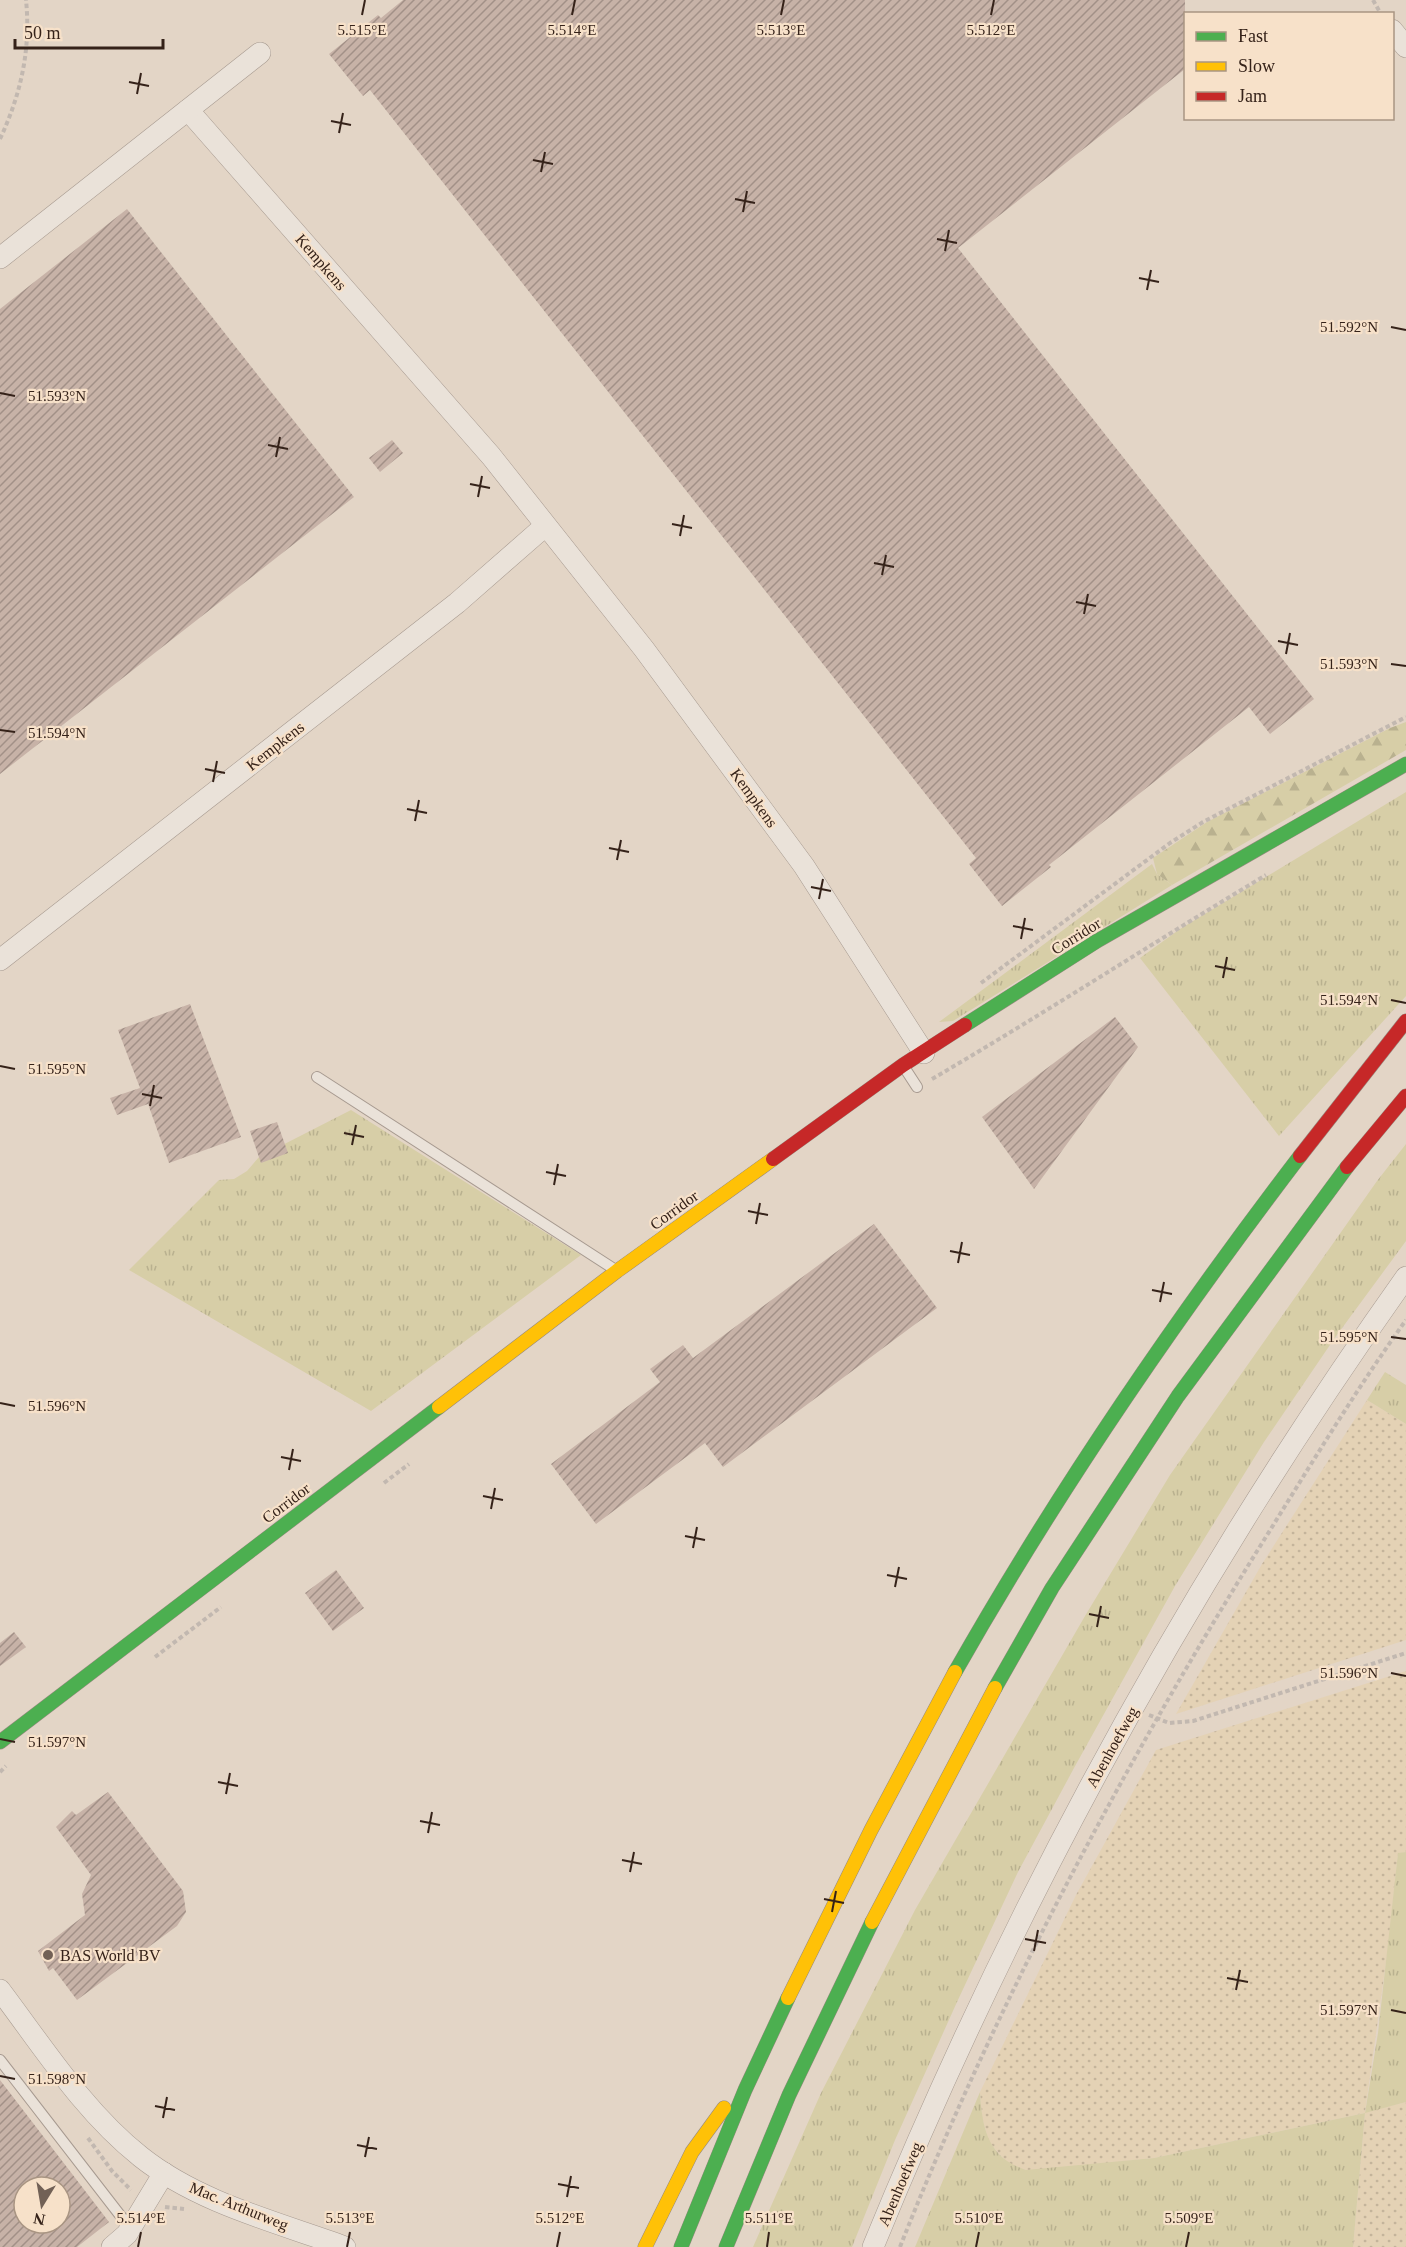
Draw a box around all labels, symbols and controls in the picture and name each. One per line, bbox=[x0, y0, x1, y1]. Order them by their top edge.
scale bar bbox=[15, 12, 164, 50]
legend bbox=[1184, 12, 1394, 120]
text: 5.515°E bbox=[338, 22, 386, 38]
text: 5.514°E bbox=[548, 22, 596, 38]
text: 5.513°E bbox=[757, 22, 805, 38]
text: 5.512°E bbox=[967, 22, 1015, 38]
text: 50 m bbox=[24, 23, 61, 43]
text: Fast bbox=[1238, 26, 1268, 46]
text: Slow bbox=[1238, 56, 1275, 76]
text: Jam bbox=[1238, 86, 1267, 106]
street label: Kempkens bbox=[291, 231, 350, 294]
text: 51.592°N bbox=[1320, 319, 1378, 335]
text: 51.593°N bbox=[28, 388, 86, 404]
text: 51.593°N bbox=[1320, 656, 1378, 672]
street label: Kempkens bbox=[243, 718, 308, 775]
text: 51.594°N bbox=[28, 725, 86, 741]
street label: Kempkens bbox=[726, 765, 781, 831]
street label: Corridor bbox=[1048, 914, 1104, 958]
text: 51.594°N bbox=[1320, 992, 1378, 1008]
text: 51.595°N bbox=[28, 1061, 86, 1077]
street label: Corridor bbox=[647, 1187, 702, 1233]
text: 51.595°N bbox=[1320, 1329, 1378, 1345]
text: 51.596°N bbox=[28, 1398, 86, 1414]
street label: Corridor bbox=[259, 1479, 314, 1526]
text: 51.596°N bbox=[1320, 1665, 1378, 1681]
street label: Abenhoefweg bbox=[1083, 1704, 1142, 1791]
text: 51.597°N bbox=[28, 1734, 86, 1750]
place label: BAS World BV bbox=[60, 1947, 161, 1964]
marker: BAS World BV bbox=[41, 1948, 55, 1962]
text: 51.597°N bbox=[1320, 2002, 1378, 2018]
text: 51.598°N bbox=[28, 2071, 86, 2087]
street label: Abenhoefweg bbox=[875, 2139, 926, 2229]
north arrow bbox=[12, 2175, 72, 2235]
street label: Mac. Arthurweg bbox=[187, 2178, 291, 2234]
text: N bbox=[32, 2210, 47, 2229]
text: 5.514°E bbox=[117, 2210, 165, 2226]
text: 5.513°E bbox=[326, 2210, 374, 2226]
text: 5.512°E bbox=[536, 2210, 584, 2226]
text: 5.511°E bbox=[745, 2210, 793, 2226]
text: 5.510°E bbox=[955, 2210, 1003, 2226]
text: 5.509°E bbox=[1165, 2210, 1213, 2226]

